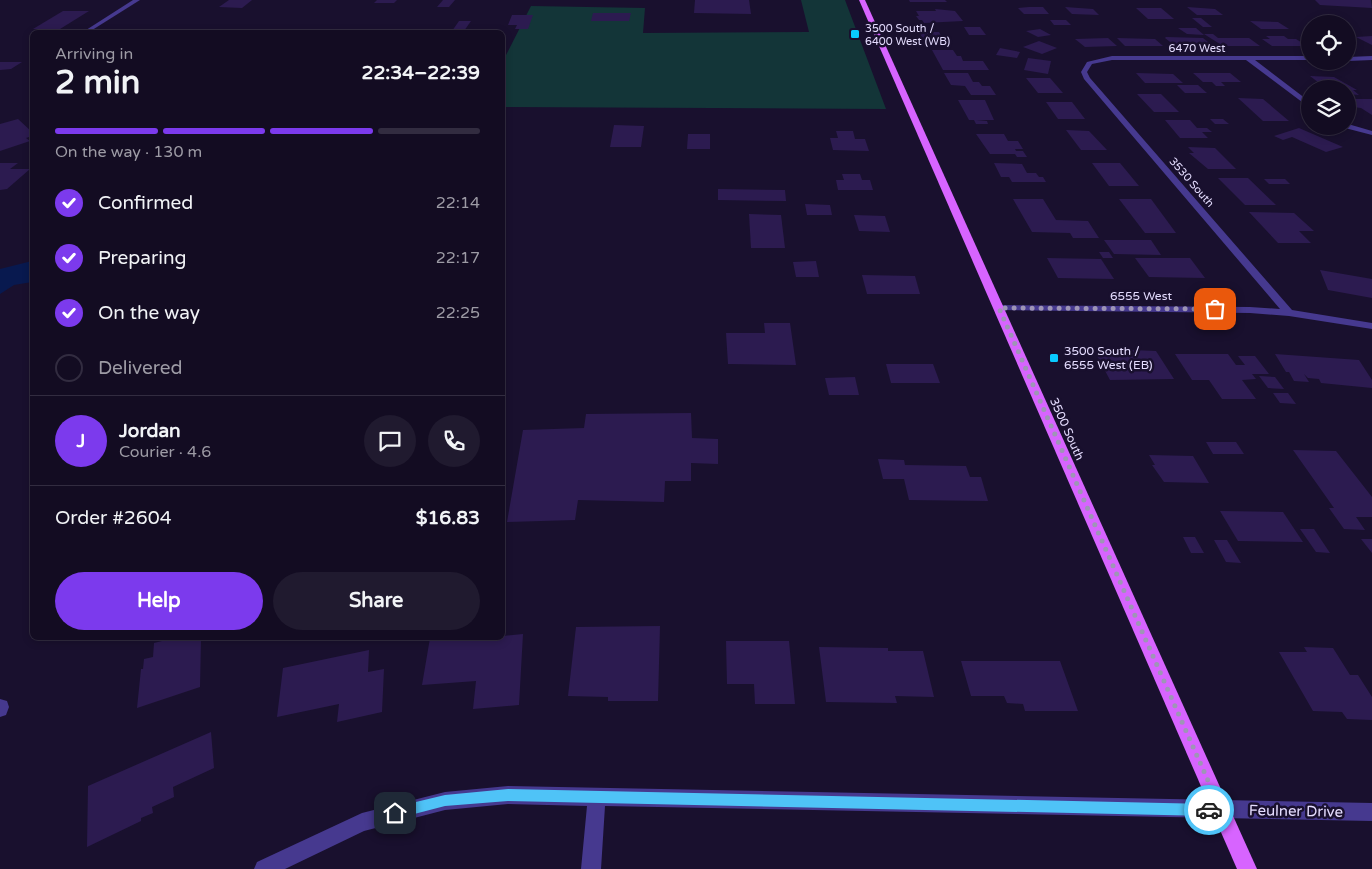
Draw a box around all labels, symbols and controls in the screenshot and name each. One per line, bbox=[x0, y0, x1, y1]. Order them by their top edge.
map controls bbox=[1301, 15, 1356, 135]
button: locate bbox=[1301, 15, 1356, 70]
place label: 3500 South / 6400 West (WB) bbox=[865, 22, 950, 48]
marker: 3500 South / 6400 West (WB) bbox=[849, 28, 861, 40]
street label: 6470 West bbox=[1169, 42, 1225, 55]
text: Arriving in bbox=[55, 44, 133, 64]
text: 22:34–22:39 bbox=[361, 62, 480, 84]
text: 2 min bbox=[55, 64, 140, 102]
button: layers bbox=[1301, 80, 1356, 135]
text: On the way · 130 m bbox=[55, 142, 202, 162]
street label: 3530 South bbox=[1167, 155, 1217, 210]
icon: check bbox=[55, 189, 83, 217]
text: Confirmed bbox=[98, 192, 193, 214]
text: 22:14 bbox=[436, 193, 480, 213]
icon: check bbox=[55, 244, 83, 272]
text: Preparing bbox=[98, 247, 187, 269]
text: 22:17 bbox=[436, 248, 480, 268]
pin bbox=[1194, 288, 1236, 330]
street label: 6555 West bbox=[1110, 289, 1172, 303]
icon: bag bbox=[1201, 295, 1229, 323]
icon: check bbox=[55, 299, 83, 327]
text: On the way bbox=[98, 302, 200, 324]
text: 22:25 bbox=[436, 303, 480, 323]
place label: 3500 South / 6555 West (EB) bbox=[1064, 344, 1153, 372]
marker: 3500 South / 6555 West (EB) bbox=[1048, 352, 1060, 364]
text: Delivered bbox=[98, 357, 183, 379]
street label: 3500 South bbox=[1047, 395, 1087, 463]
button: chat bbox=[364, 415, 416, 467]
button: phone bbox=[428, 415, 480, 467]
text: Jordan bbox=[119, 420, 181, 442]
text: J bbox=[77, 430, 85, 452]
text: Courier · 4.6 bbox=[119, 442, 211, 462]
text: Order #2604 bbox=[55, 507, 172, 529]
text: $16.83 bbox=[416, 507, 480, 529]
button: Help bbox=[55, 572, 263, 630]
button: Share bbox=[273, 572, 480, 630]
courier bbox=[1184, 785, 1234, 835]
pin bbox=[374, 792, 416, 834]
icon: car bbox=[1195, 796, 1223, 824]
icon: home bbox=[381, 799, 409, 827]
street label: Feulner Drive bbox=[1249, 801, 1343, 821]

